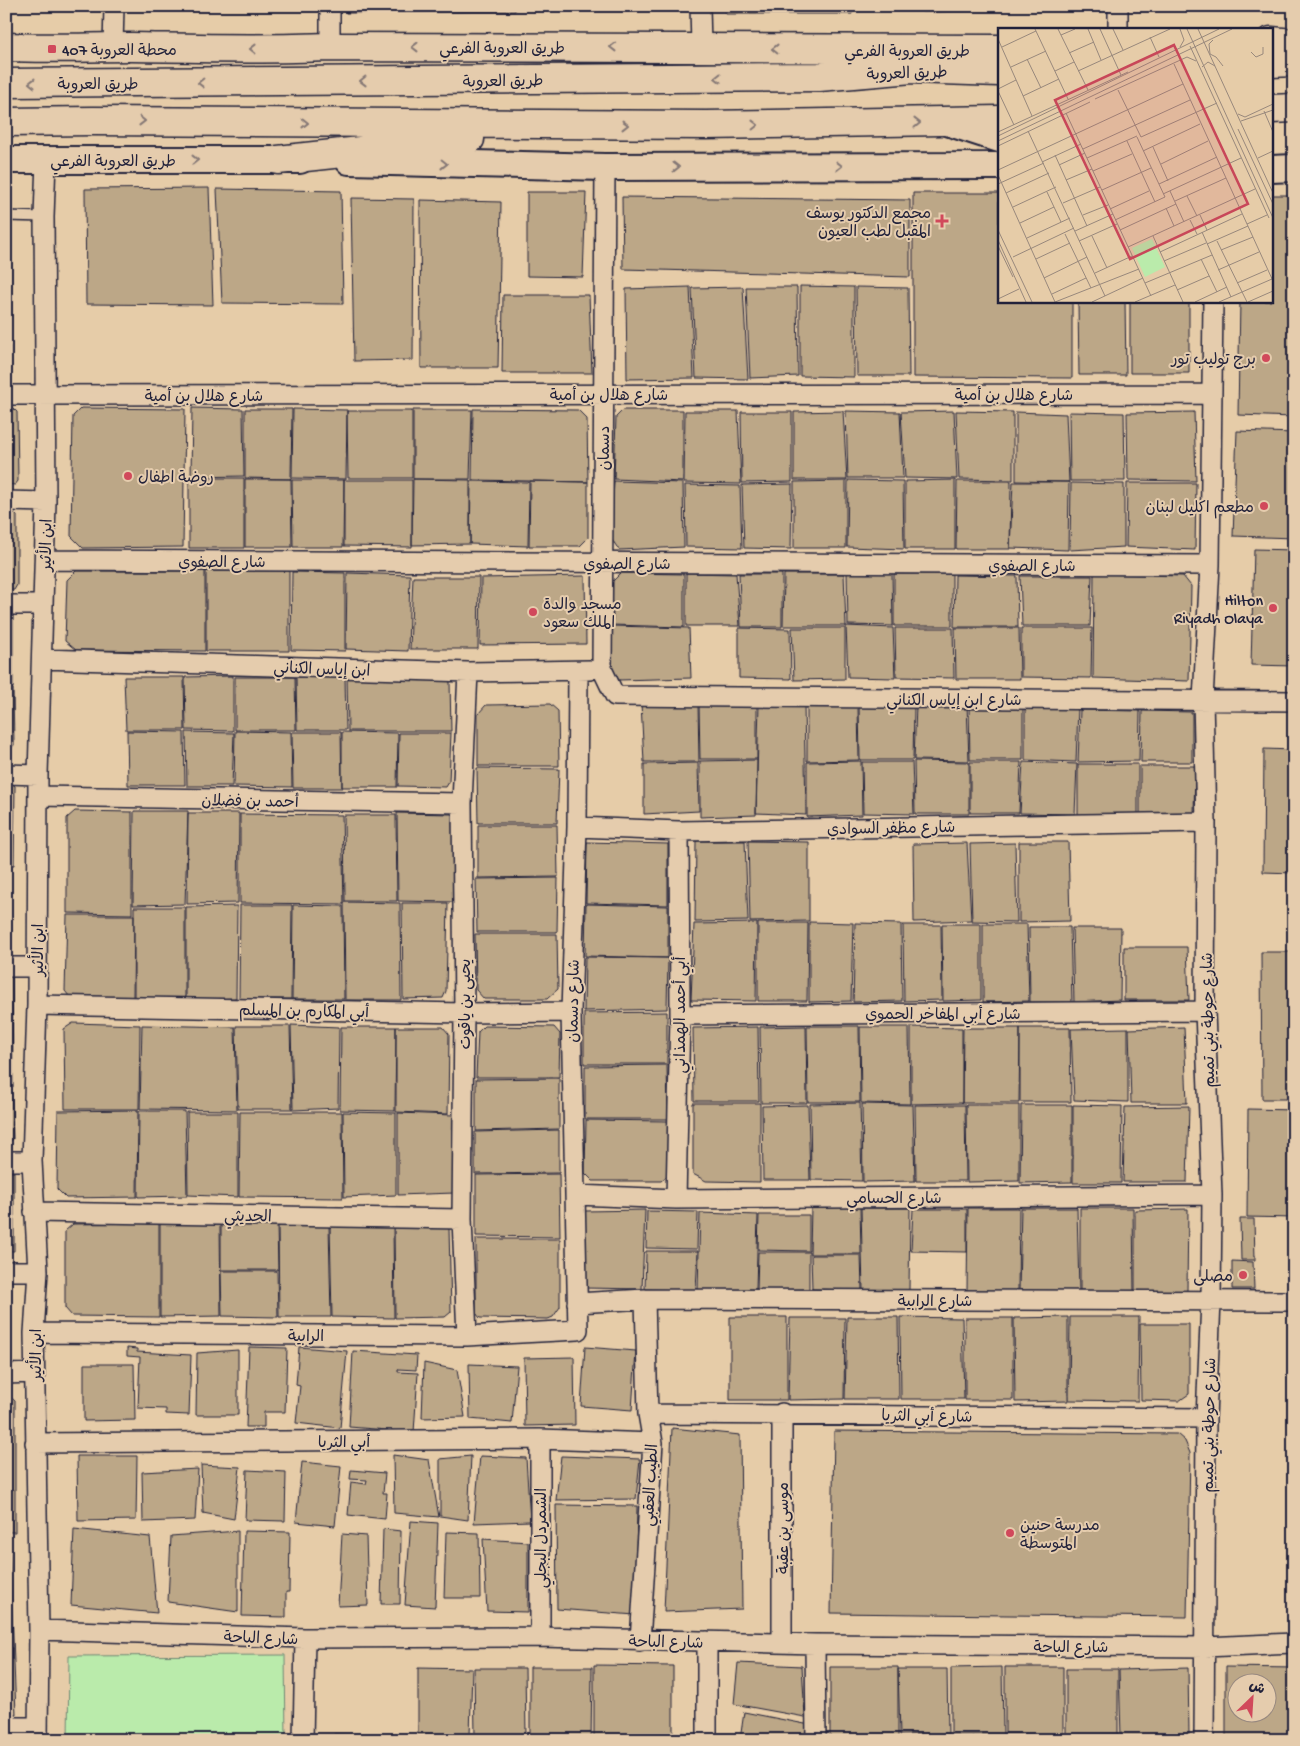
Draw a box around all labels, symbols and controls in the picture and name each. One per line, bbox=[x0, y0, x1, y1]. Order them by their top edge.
inset map bbox=[998, 28, 1272, 302]
street label: طريق العروبة الفرعي bbox=[439, 40, 565, 62]
place label: محطة العروبة 407 bbox=[62, 42, 177, 62]
one-way arrow bbox=[411, 42, 418, 52]
one-way arrow bbox=[608, 42, 616, 52]
marker: محطة العروبة 407 bbox=[46, 43, 58, 55]
one-way arrow bbox=[248, 43, 256, 54]
street label: طريق العروبة الفرعي bbox=[844, 43, 970, 65]
one-way arrow bbox=[771, 44, 778, 54]
street label: طريق العروبة bbox=[866, 64, 948, 86]
street label: طريق العروبة bbox=[462, 72, 544, 94]
one-way arrow bbox=[714, 73, 722, 83]
street label: طريق العروبة bbox=[58, 76, 138, 96]
one-way arrow bbox=[359, 76, 366, 86]
one-way arrow bbox=[28, 78, 36, 89]
one-way arrow bbox=[196, 78, 204, 88]
one-way arrow bbox=[138, 116, 146, 126]
one-way arrow bbox=[301, 117, 309, 128]
one-way arrow bbox=[914, 118, 921, 128]
one-way arrow bbox=[621, 120, 629, 130]
one-way arrow bbox=[751, 120, 759, 130]
street label: طريق العروبة الفرعي bbox=[50, 153, 176, 175]
one-way arrow bbox=[192, 155, 199, 165]
one-way arrow bbox=[440, 158, 448, 169]
one-way arrow bbox=[835, 161, 843, 171]
one-way arrow bbox=[672, 162, 680, 172]
place label: مجمع الدكتور يوسف المقبل لطب العيون bbox=[806, 206, 931, 243]
marker: مجمع الدكتور يوسف المقبل لطب العيون bbox=[935, 214, 949, 228]
place label: برج توليب تور bbox=[1170, 352, 1256, 371]
marker: برج توليب تور bbox=[1260, 352, 1272, 364]
street label: شارع هلال بن أمية bbox=[550, 386, 668, 407]
street label: شارع هلال بن أمية bbox=[955, 386, 1073, 407]
street label: شارع هلال بن أمية bbox=[145, 387, 263, 408]
street label: دسمان bbox=[597, 426, 616, 470]
place label: روضة اطفال bbox=[138, 469, 214, 489]
marker: روضة اطفال bbox=[122, 470, 134, 482]
place label: مطعم اكليل لبنان bbox=[1145, 499, 1254, 519]
marker: مطعم اكليل لبنان bbox=[1258, 500, 1270, 512]
street label: ابن الأثير bbox=[35, 518, 58, 574]
street label: شارع الصفوي bbox=[178, 555, 266, 574]
street label: شارع الصفوي bbox=[583, 557, 671, 576]
street label: شارع الصفوي bbox=[988, 559, 1076, 578]
place label: Hilton Riyadh Olaya bbox=[1174, 593, 1264, 630]
place label: مسجد والدة الملك سعود bbox=[543, 597, 622, 634]
marker: Hilton Riyadh Olaya bbox=[1267, 602, 1279, 614]
marker: مسجد والدة الملك سعود bbox=[527, 606, 539, 618]
street label: ابن إياس الكناني bbox=[273, 660, 371, 685]
street label: شارع ابن إياس الكناني bbox=[886, 693, 1022, 714]
street label: أحمد بن فضلان bbox=[201, 791, 299, 814]
street label: شارع مظفر السوادي bbox=[827, 820, 955, 841]
street label: ابن الأثير bbox=[27, 924, 50, 978]
street label: شارع حوطة بني تميم bbox=[1199, 952, 1223, 1088]
street label: أبي أحمد الهمذاني bbox=[671, 956, 694, 1074]
street label: يحيى بن ياقوت bbox=[458, 959, 477, 1049]
street label: شارع دسمان bbox=[565, 959, 586, 1043]
street label: أبي المكارم بن المسلم bbox=[239, 1001, 369, 1026]
street label: شارع أبي المفاخر الحموي bbox=[865, 1005, 1021, 1028]
street label: شارع الحسامي bbox=[846, 1191, 942, 1212]
street label: الحديثي bbox=[224, 1209, 272, 1230]
place label: مصلى bbox=[1193, 1269, 1233, 1288]
marker: مصلى bbox=[1237, 1269, 1249, 1281]
street label: شارع الرابية bbox=[898, 1293, 972, 1313]
street label: الرابية bbox=[288, 1328, 324, 1348]
street label: ابن الأثير bbox=[25, 1329, 48, 1383]
street label: شارع حوطة بني تميم bbox=[1200, 1357, 1224, 1493]
street label: شارع أبي الثريا bbox=[881, 1406, 973, 1431]
street label: أبي الثريا bbox=[318, 1433, 370, 1456]
street label: الطيب العقبي bbox=[641, 1443, 666, 1527]
street label: موسى بن عقبة bbox=[775, 1482, 795, 1574]
street label: الشمردل البجلي bbox=[534, 1488, 555, 1588]
place label: مدرسة حنين المتوسطة bbox=[1020, 1517, 1100, 1555]
marker: مدرسة حنين المتوسطة bbox=[1004, 1527, 1016, 1539]
street label: شارع الباحة bbox=[223, 1629, 299, 1651]
street label: شارع الباحة bbox=[628, 1633, 704, 1655]
street label: شارع الباحة bbox=[1034, 1639, 1108, 1659]
north arrow bbox=[1228, 1674, 1278, 1724]
text: ش bbox=[1246, 1678, 1267, 1699]

